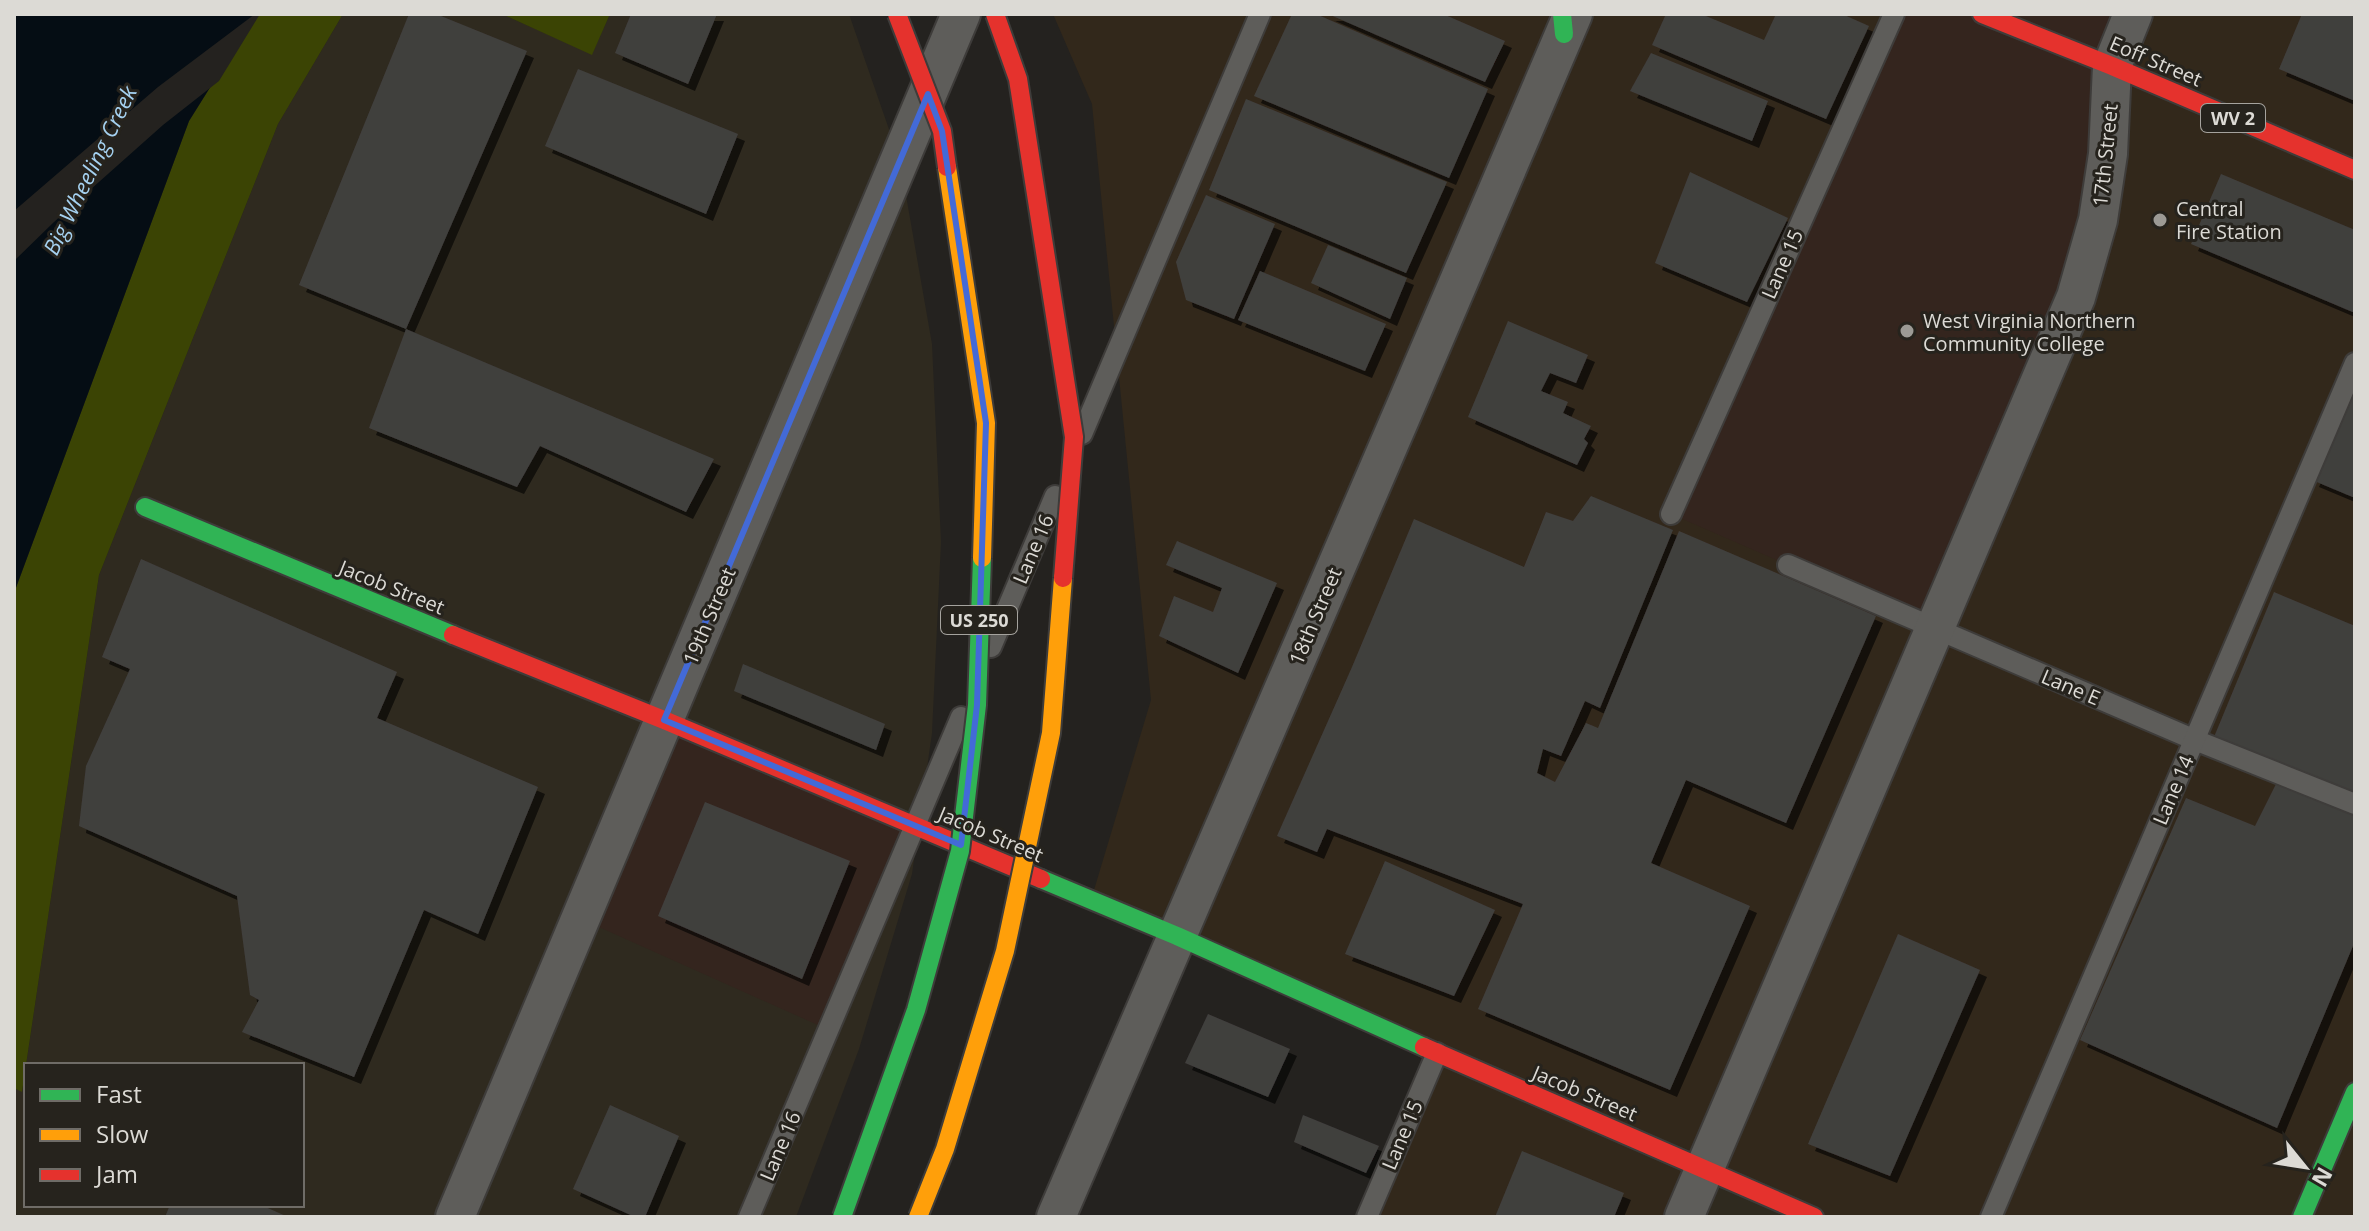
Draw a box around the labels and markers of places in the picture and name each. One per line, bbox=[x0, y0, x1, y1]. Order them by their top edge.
place label: Central Fire Station bbox=[2176, 195, 2282, 245]
marker: Central Fire Station bbox=[2151, 211, 2169, 229]
place label: West Virginia Northern Community College bbox=[1923, 307, 2136, 357]
marker: West Virginia Northern Community College bbox=[1898, 322, 1916, 340]

